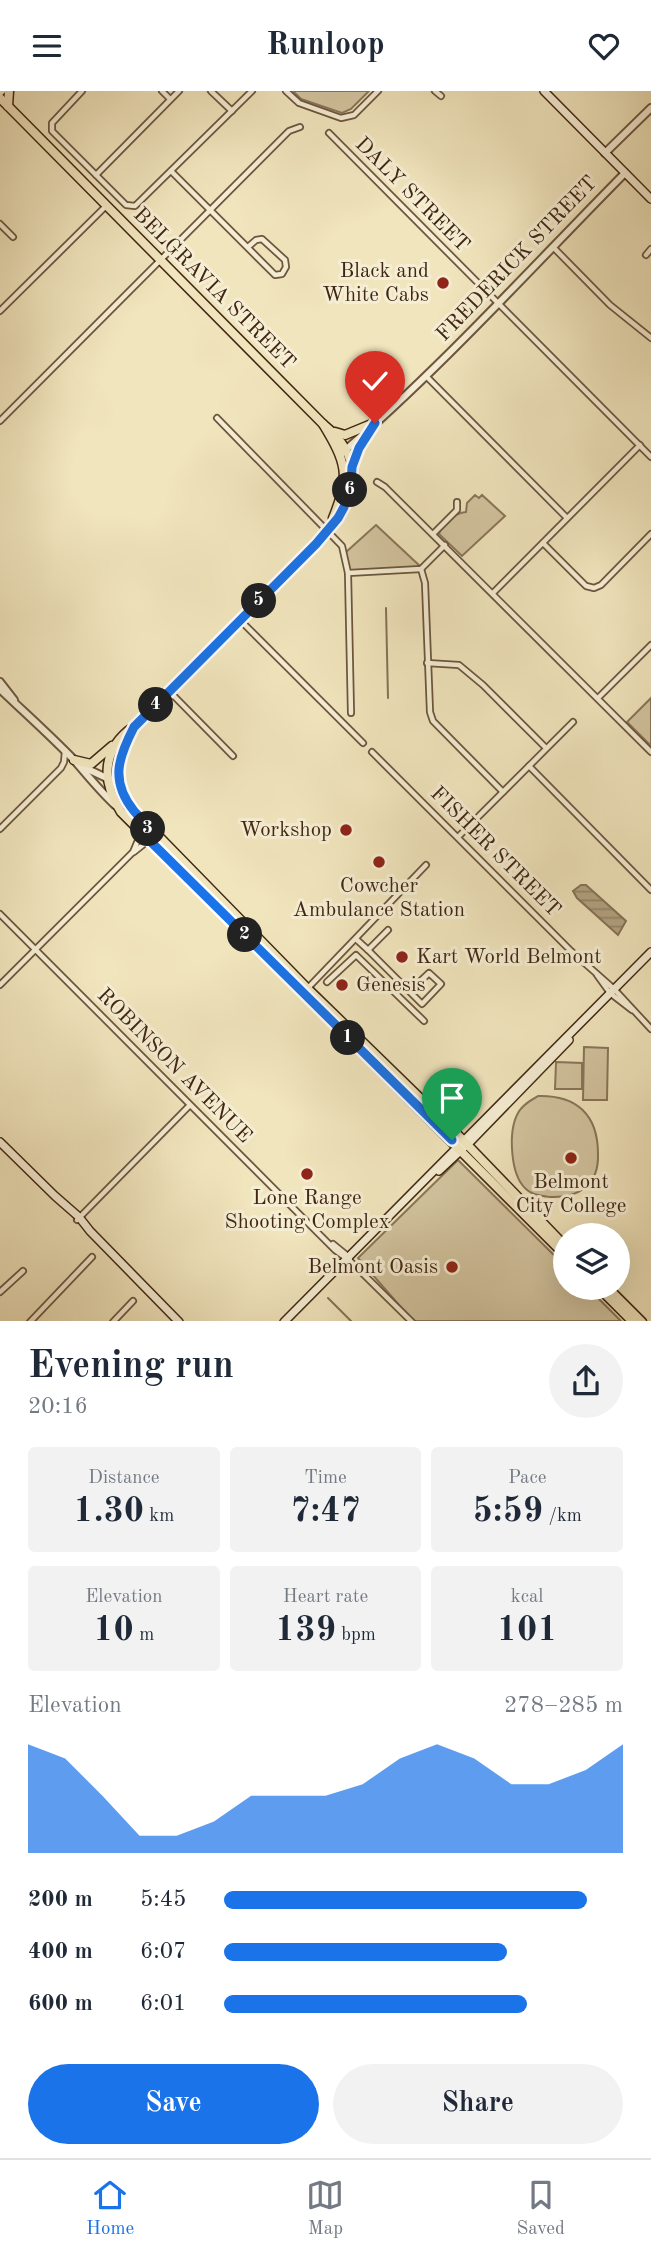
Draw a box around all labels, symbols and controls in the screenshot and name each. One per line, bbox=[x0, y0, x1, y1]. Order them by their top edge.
icon: menu bbox=[28, 27, 66, 65]
icon: heart bbox=[585, 27, 623, 65]
text: Runloop bbox=[266, 30, 385, 62]
street label: DALY STREET bbox=[351, 134, 473, 256]
street label: FREDERICK STREET bbox=[433, 172, 601, 346]
street label: BELGRAVIA STREET bbox=[129, 204, 299, 374]
place label: Black and White Cabs bbox=[322, 261, 429, 306]
marker: Black and White Cabs bbox=[435, 275, 451, 291]
pin bbox=[345, 351, 405, 423]
icon: check bbox=[356, 362, 394, 400]
pin: 6 bbox=[332, 473, 368, 507]
text: 6 bbox=[344, 480, 355, 499]
pin: 5 bbox=[242, 583, 276, 619]
text: 5 bbox=[253, 591, 264, 610]
pin: 4 bbox=[138, 687, 174, 723]
text: 4 bbox=[150, 695, 161, 714]
street label: FISHER STREET bbox=[426, 783, 564, 921]
pin: 3 bbox=[130, 811, 166, 847]
text: 3 bbox=[142, 819, 153, 838]
place label: Workshop bbox=[240, 820, 332, 841]
marker: Workshop bbox=[338, 822, 354, 838]
marker: Cowcher Ambulance Station bbox=[371, 854, 387, 870]
place label: Cowcher Ambulance Station bbox=[293, 876, 465, 921]
pin: 2 bbox=[228, 917, 262, 953]
text: 2 bbox=[239, 925, 250, 944]
place label: Kart World Belmont bbox=[416, 947, 602, 968]
marker: Kart World Belmont bbox=[394, 949, 410, 965]
place label: Genesis bbox=[356, 975, 426, 996]
marker: Genesis bbox=[334, 977, 350, 993]
street label: ROBINSON AVENUE bbox=[93, 985, 255, 1147]
pin: 1 bbox=[330, 1021, 366, 1055]
text: 1 bbox=[342, 1028, 353, 1047]
pin bbox=[422, 1068, 482, 1140]
icon: arrive bbox=[433, 1079, 471, 1117]
marker: Belmont City College bbox=[563, 1150, 579, 1166]
marker: Lone Range Shooting Complex bbox=[299, 1166, 315, 1182]
place label: Belmont City College bbox=[516, 1172, 626, 1217]
place label: Lone Range Shooting Complex bbox=[224, 1188, 390, 1233]
map controls bbox=[553, 1223, 630, 1300]
button: layers bbox=[553, 1223, 630, 1300]
place label: Belmont Oasis bbox=[308, 1257, 438, 1278]
marker: Belmont Oasis bbox=[444, 1259, 460, 1275]
button: share bbox=[549, 1344, 623, 1418]
text: Evening run bbox=[28, 1348, 234, 1386]
text: 20:16 bbox=[28, 1395, 88, 1418]
text: Distance bbox=[88, 1469, 160, 1488]
text: Time bbox=[304, 1469, 347, 1488]
text: Pace bbox=[508, 1469, 546, 1488]
text: 1.30 bbox=[73, 1494, 144, 1529]
text: 7:47 bbox=[290, 1494, 361, 1529]
text: 5:59 bbox=[472, 1494, 543, 1529]
text: km bbox=[144, 1507, 174, 1526]
text: /km bbox=[543, 1507, 582, 1526]
text: Elevation bbox=[85, 1588, 162, 1607]
text: Heart rate bbox=[283, 1588, 368, 1607]
text: kcal bbox=[511, 1588, 544, 1607]
text: 10 bbox=[93, 1613, 134, 1648]
text: 139 bbox=[275, 1613, 336, 1648]
text: 101 bbox=[497, 1613, 558, 1648]
text: m bbox=[134, 1626, 154, 1645]
text: bpm bbox=[336, 1626, 376, 1645]
text: Elevation bbox=[28, 1694, 122, 1717]
text: 278–285 m bbox=[504, 1694, 623, 1717]
text: 200 m bbox=[28, 1888, 93, 1911]
text: 5:45 bbox=[140, 1888, 186, 1911]
text: 400 m bbox=[28, 1940, 93, 1963]
text: 6:07 bbox=[140, 1940, 186, 1963]
text: 600 m bbox=[28, 1992, 93, 2015]
text: 6:01 bbox=[140, 1992, 186, 2015]
button: Save bbox=[28, 2064, 319, 2144]
button: Share bbox=[333, 2064, 623, 2144]
tab: Home bbox=[86, 2176, 134, 2241]
tab: Map bbox=[306, 2176, 344, 2241]
tab: Saved bbox=[517, 2176, 565, 2241]

